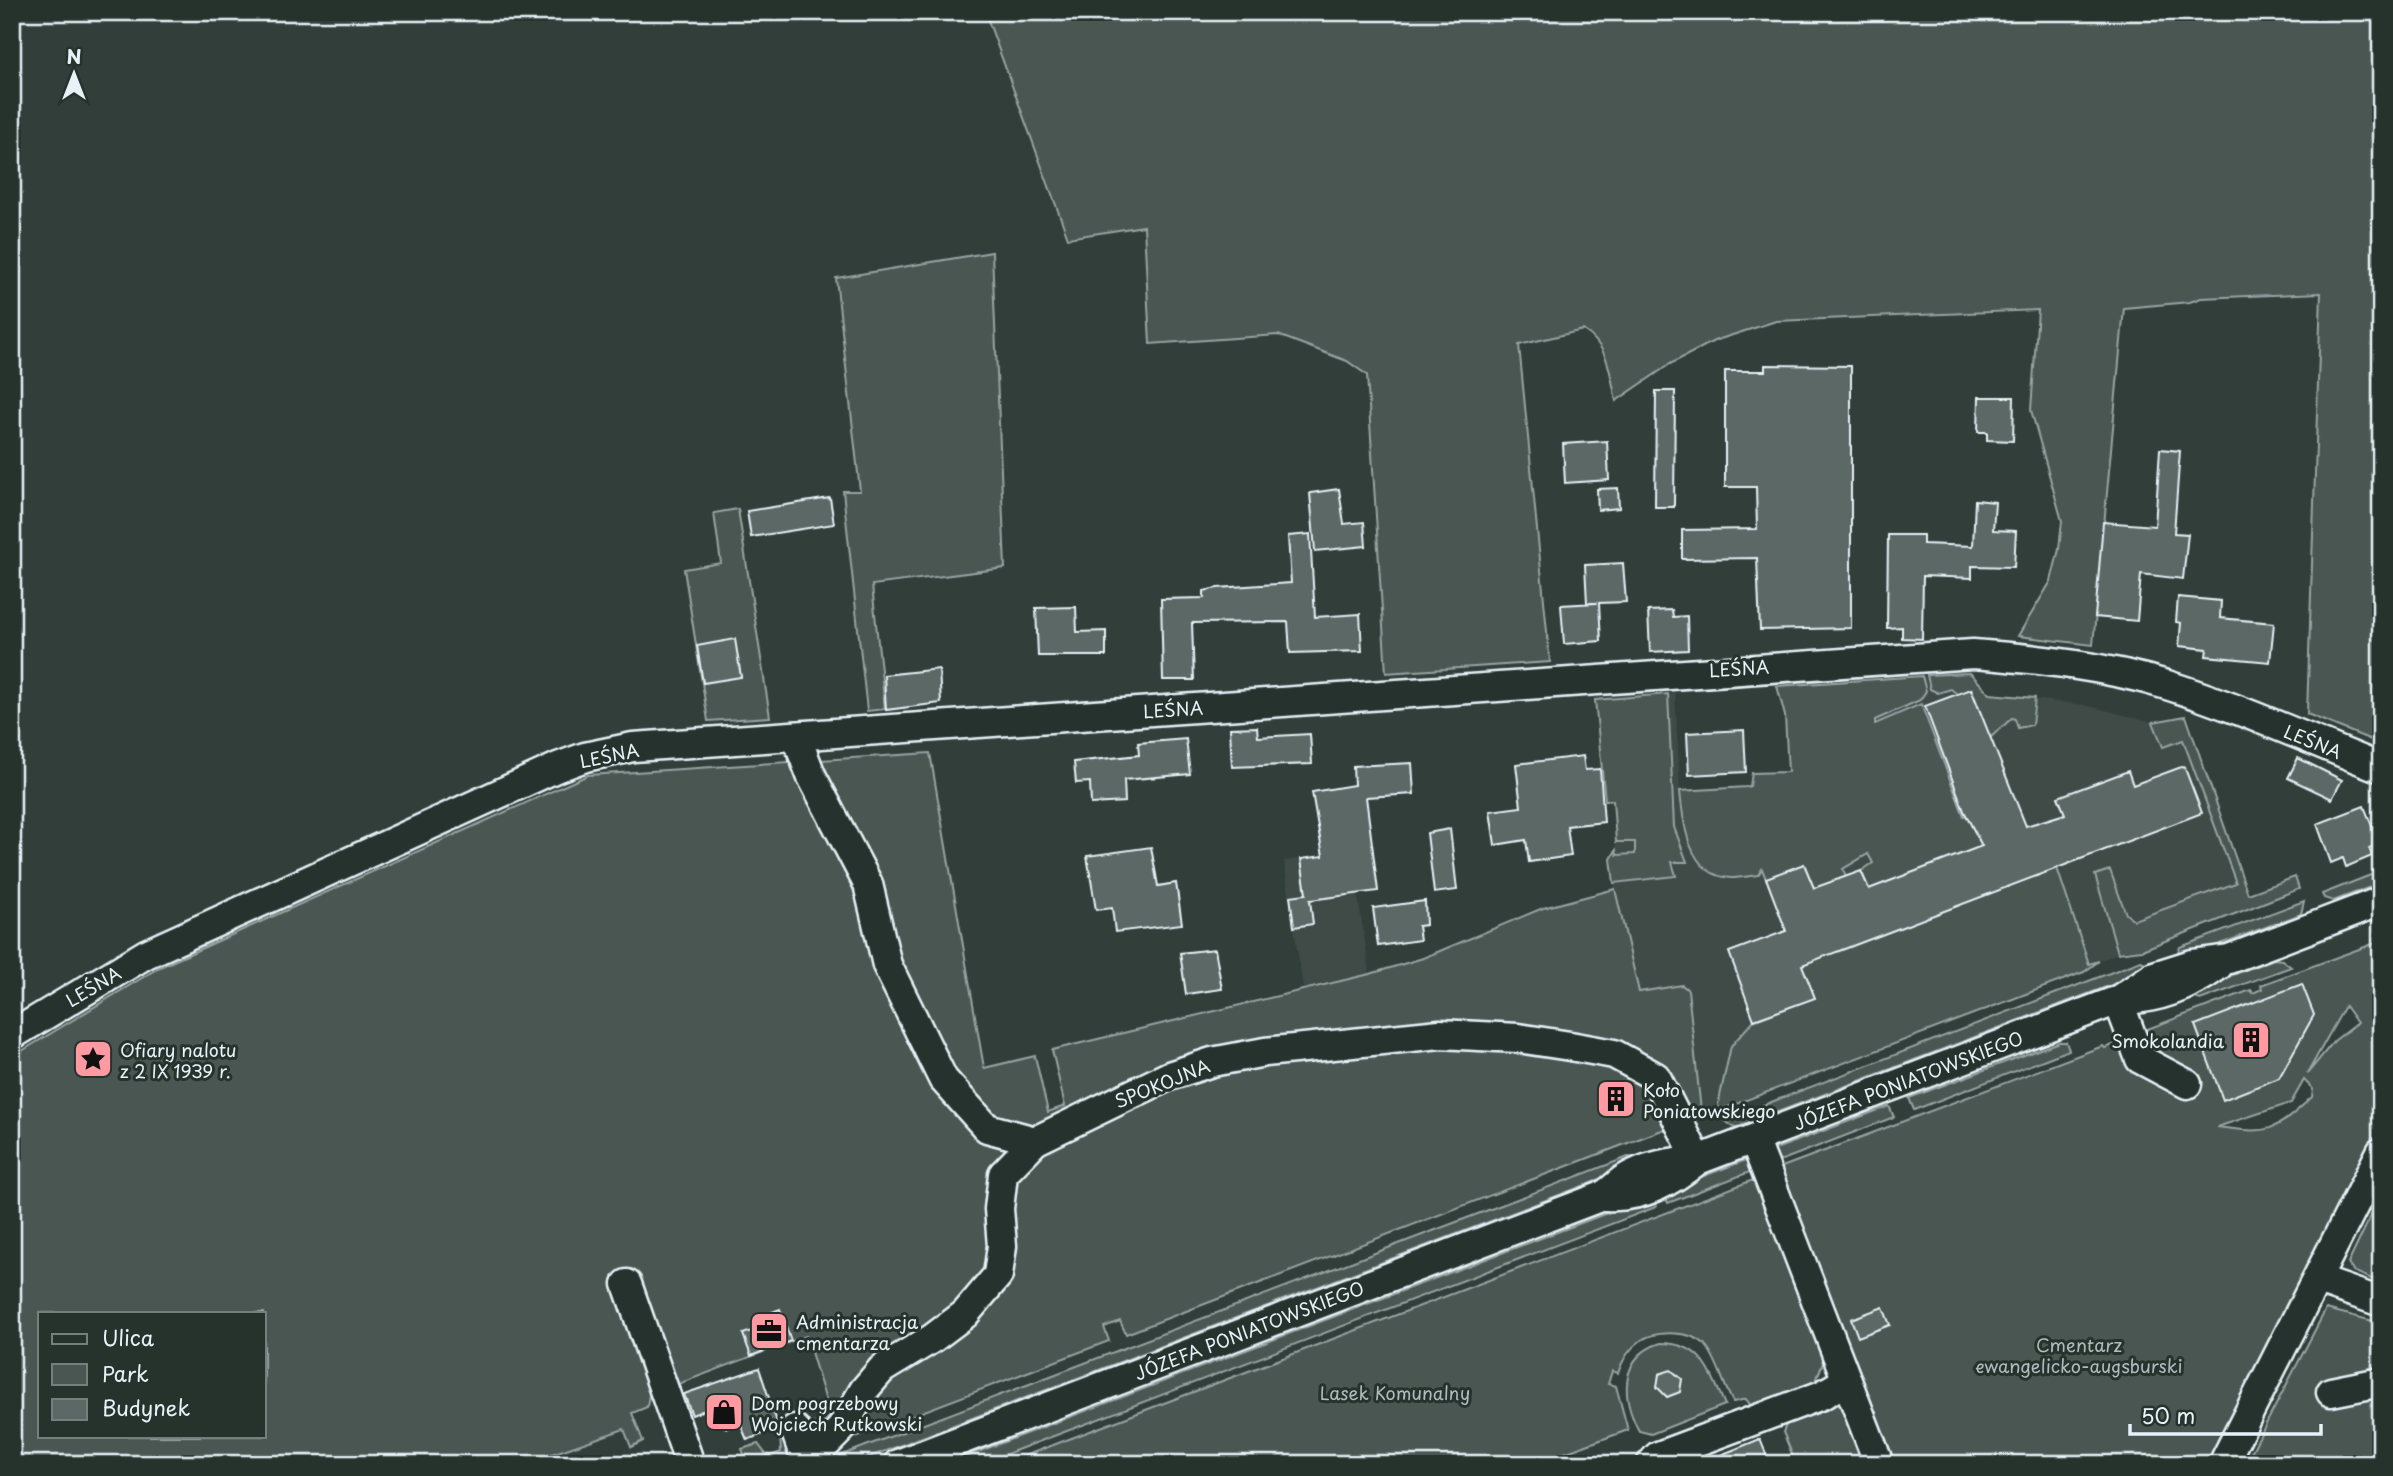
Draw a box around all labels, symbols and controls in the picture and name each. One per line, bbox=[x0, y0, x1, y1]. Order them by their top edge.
north arrow bbox=[38, 38, 108, 108]
text: N bbox=[66, 42, 82, 70]
street label: LEŚNA bbox=[1708, 652, 1770, 684]
street label: LEŚNA bbox=[1142, 693, 1204, 725]
street label: LEŚNA bbox=[2280, 717, 2346, 765]
street label: LEŚNA bbox=[577, 736, 641, 774]
street label: LEŚNA bbox=[60, 959, 126, 1013]
building icon: Smokolandia bbox=[2230, 1019, 2272, 1061]
street label: JÓZEFA PONIATOWSKIEGO bbox=[1789, 1024, 2027, 1136]
place label: Smokolandia bbox=[2111, 1027, 2225, 1054]
place label: Ofiary nalotu z 2 IX 1939 r. bbox=[120, 1036, 237, 1084]
place icon: Ofiary nalotu z 2 IX 1939 r. bbox=[72, 1038, 114, 1080]
street label: SPOKOJNA bbox=[1110, 1052, 1214, 1114]
place label: Koło Poniatowskiego bbox=[1643, 1076, 1776, 1124]
building icon: Koło Poniatowskiego bbox=[1595, 1078, 1637, 1120]
street label: JÓZEFA PONIATOWSKIEGO bbox=[1130, 1274, 1368, 1386]
place label: Administracja cmentarza bbox=[796, 1308, 919, 1356]
office icon: Administracja cmentarza bbox=[748, 1310, 790, 1352]
legend bbox=[38, 1312, 266, 1438]
text: Ulica bbox=[102, 1321, 155, 1353]
park label: Cmentarz ewangelicko-augsburski bbox=[1975, 1331, 2183, 1379]
text: Park bbox=[102, 1357, 149, 1389]
park label: Lasek Komunalny bbox=[1320, 1379, 1470, 1406]
place label: Dom pogrzebowy Wojciech Rutkowski bbox=[751, 1389, 922, 1437]
text: Budynek bbox=[102, 1391, 191, 1423]
shop icon: Dom pogrzebowy Wojciech Rutkowski bbox=[703, 1391, 745, 1433]
scale bar bbox=[2130, 1392, 2321, 1436]
text: 50 m bbox=[2141, 1399, 2195, 1431]

